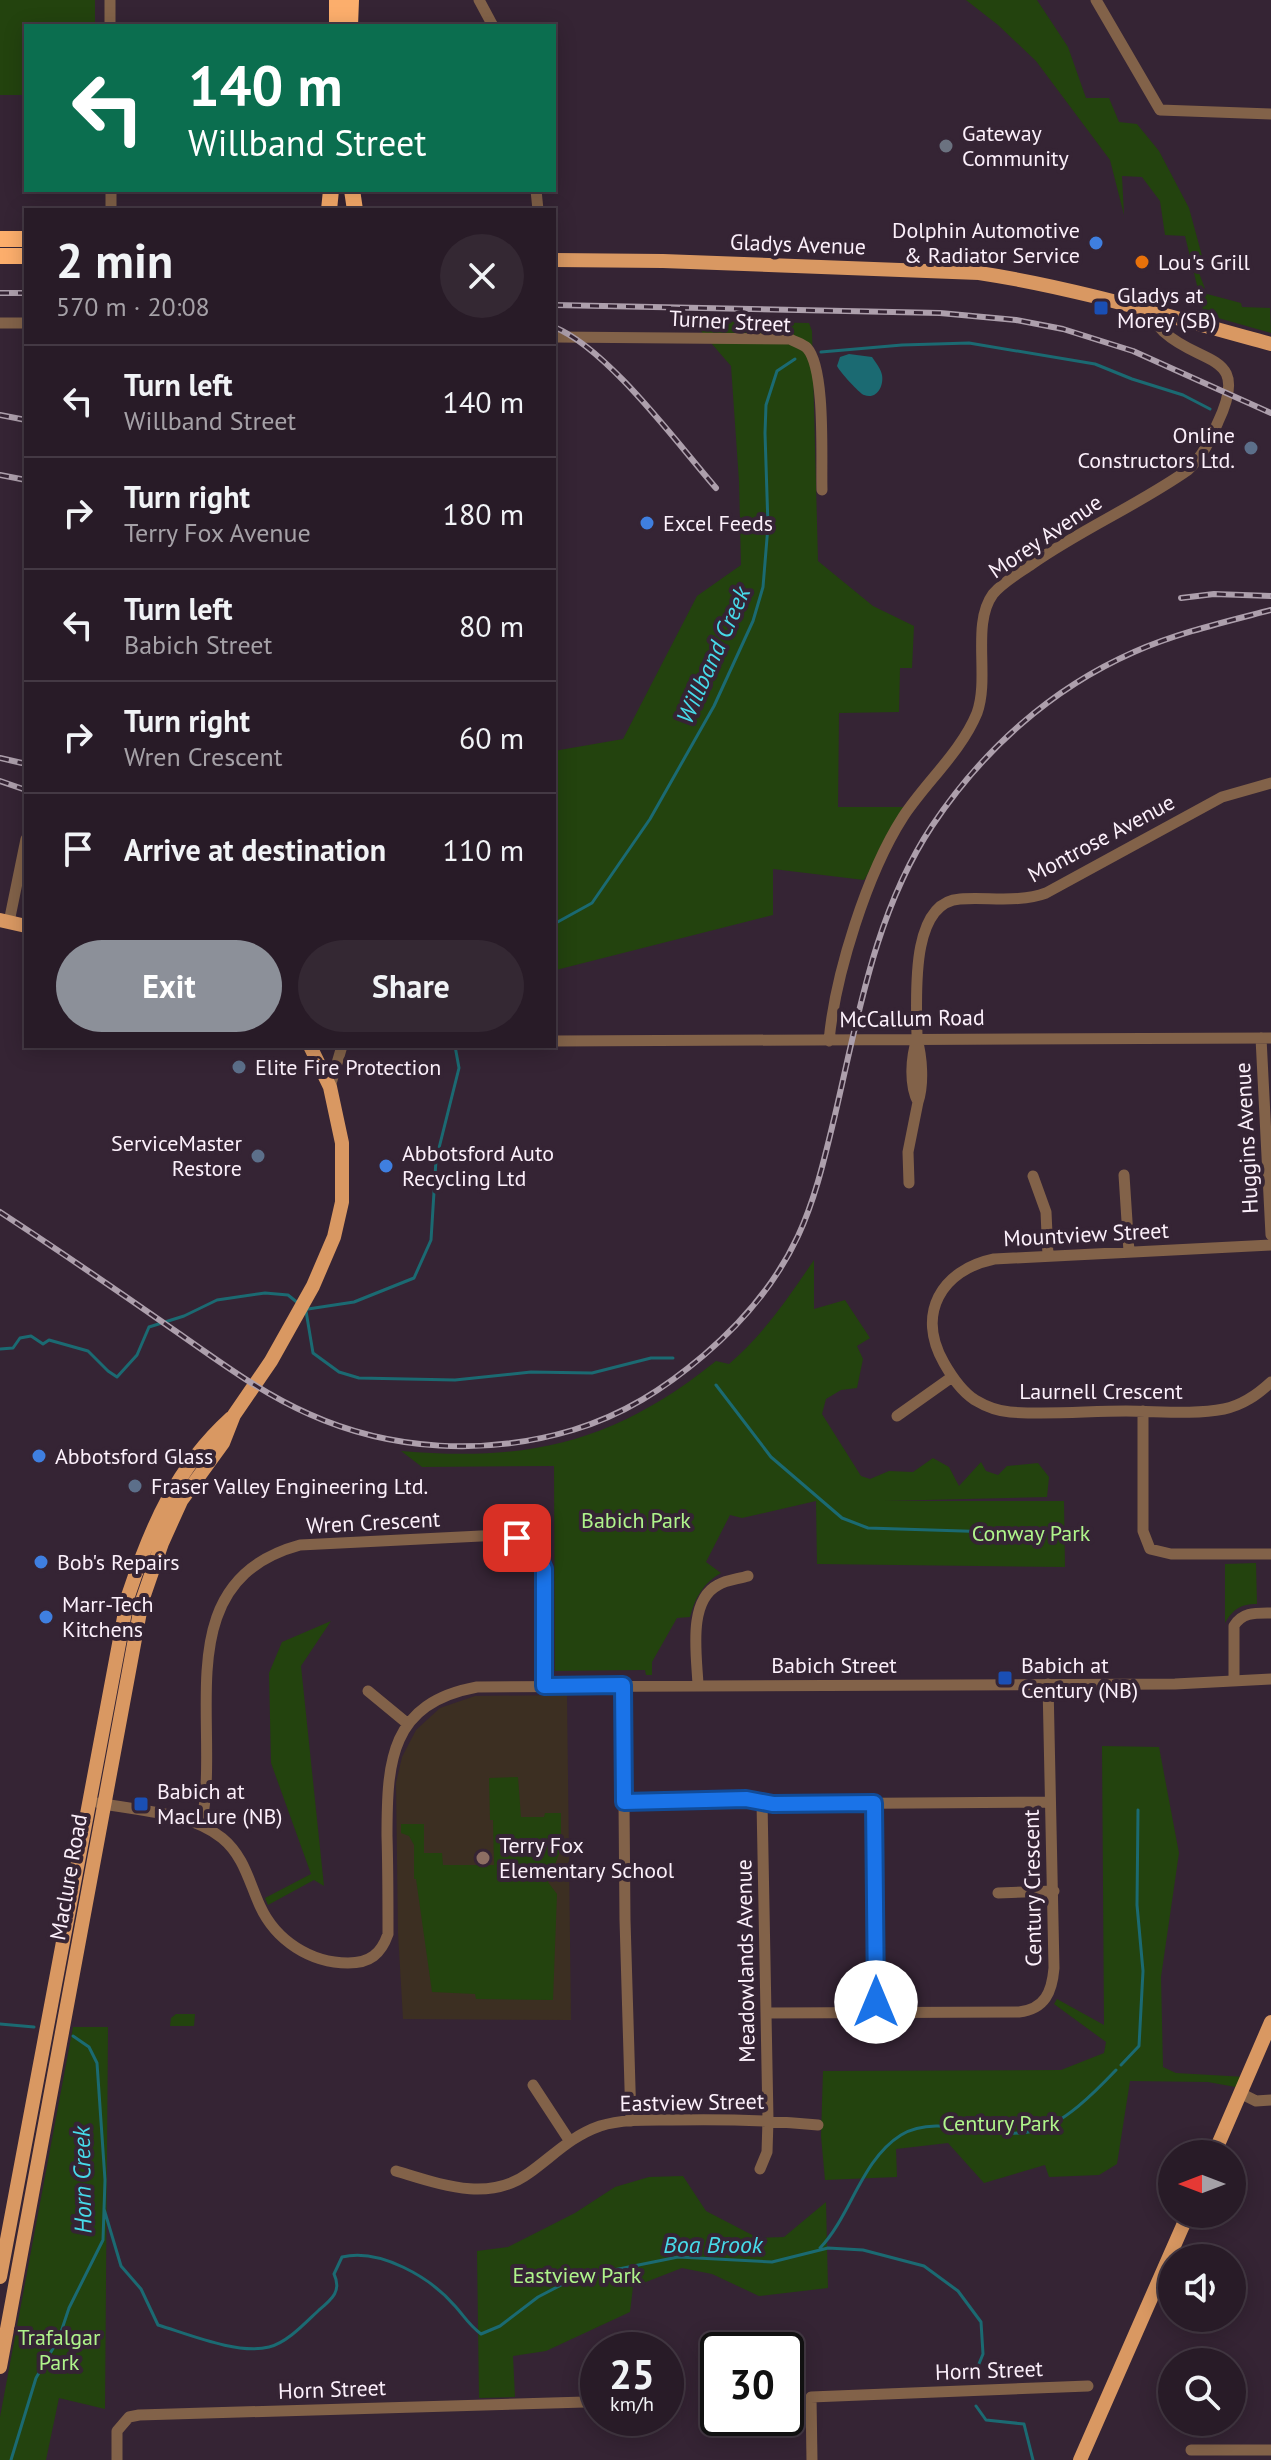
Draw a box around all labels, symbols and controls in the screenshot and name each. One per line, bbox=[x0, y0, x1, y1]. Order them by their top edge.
text: 140 m bbox=[188, 49, 343, 121]
icon: left bbox=[56, 56, 160, 160]
text: Willband Street bbox=[188, 119, 426, 166]
place label: Gateway Community bbox=[962, 119, 1070, 172]
marker: Gateway Community bbox=[937, 137, 955, 155]
place label: Dolphin Automotive & Radiator Service bbox=[892, 216, 1080, 269]
street label: Gladys Avenue bbox=[730, 228, 866, 260]
text: 2 min bbox=[56, 229, 173, 291]
button: close bbox=[440, 234, 524, 318]
marker: Dolphin Automotive & Radiator Service bbox=[1087, 234, 1105, 252]
place label: Lou's Grill bbox=[1158, 248, 1251, 276]
marker: Lou's Grill bbox=[1133, 253, 1151, 271]
place label: Gladys at Morey (SB) bbox=[1117, 281, 1217, 334]
text: 570 m · 20:08 bbox=[56, 290, 210, 323]
marker: Gladys at Morey (SB) bbox=[1092, 299, 1110, 317]
street label: Turner Street bbox=[668, 304, 792, 338]
text: Turn left bbox=[124, 365, 232, 404]
icon: left bbox=[56, 379, 100, 423]
text: 140 m bbox=[443, 382, 524, 421]
text: Willband Street bbox=[124, 404, 296, 437]
place label: Online Constructors Ltd. bbox=[1077, 421, 1235, 474]
marker: Online Constructors Ltd. bbox=[1242, 439, 1260, 457]
text: Turn right bbox=[124, 477, 250, 516]
street label: Morey Avenue bbox=[983, 488, 1107, 584]
icon: right bbox=[56, 491, 100, 535]
text: 180 m bbox=[443, 494, 524, 533]
place label: Excel Feeds bbox=[663, 509, 773, 537]
marker: Excel Feeds bbox=[638, 514, 656, 532]
text: Terry Fox Avenue bbox=[124, 516, 311, 549]
water label: Willband Creek bbox=[669, 581, 757, 728]
text: Turn left bbox=[124, 589, 232, 628]
icon: left bbox=[56, 603, 100, 647]
text: 80 m bbox=[459, 606, 524, 645]
text: Babich Street bbox=[124, 628, 272, 661]
text: Turn right bbox=[124, 701, 250, 740]
icon: right bbox=[56, 715, 100, 759]
text: 60 m bbox=[459, 718, 524, 757]
text: Wren Crescent bbox=[124, 740, 282, 773]
street label: Montrose Avenue bbox=[1023, 788, 1179, 888]
icon: arrive bbox=[56, 827, 100, 871]
text: Arrive at destination bbox=[124, 830, 386, 869]
text: 110 m bbox=[443, 830, 524, 869]
button: Exit bbox=[56, 940, 282, 1032]
button: Share bbox=[298, 940, 524, 1032]
street label: McCallum Road bbox=[839, 1003, 985, 1033]
place label: Elite Fire Protection bbox=[255, 1053, 441, 1081]
marker: Elite Fire Protection bbox=[230, 1058, 248, 1076]
street label: Huggins Avenue bbox=[1228, 1062, 1264, 1214]
place label: ServiceMaster Restore bbox=[111, 1129, 243, 1182]
place label: Abbotsford Auto Recycling Ltd bbox=[402, 1139, 554, 1192]
marker: ServiceMaster Restore bbox=[249, 1147, 267, 1165]
marker: Abbotsford Auto Recycling Ltd bbox=[377, 1157, 395, 1175]
street label: Mountview Street bbox=[1003, 1216, 1170, 1252]
street label: Laurnell Crescent bbox=[1019, 1377, 1183, 1405]
place label: Abbotsford Glass bbox=[55, 1442, 213, 1470]
marker: Abbotsford Glass bbox=[30, 1447, 48, 1465]
place label: Fraser Valley Engineering Ltd. bbox=[151, 1472, 428, 1500]
marker: Fraser Valley Engineering Ltd. bbox=[126, 1477, 144, 1495]
street label: Wren Crescent bbox=[305, 1504, 441, 1539]
pin bbox=[483, 1504, 551, 1572]
park label: Babich Park bbox=[581, 1506, 691, 1534]
icon: arrive bbox=[495, 1516, 539, 1560]
park label: Conway Park bbox=[972, 1519, 1091, 1547]
place label: Bob's Repairs bbox=[57, 1548, 180, 1576]
marker: Bob's Repairs bbox=[32, 1553, 50, 1571]
place label: Marr-Tech Kitchens bbox=[62, 1590, 154, 1643]
marker: Marr-Tech Kitchens bbox=[37, 1608, 55, 1626]
street label: Babich Street bbox=[771, 1651, 897, 1679]
place label: Babich at Century (NB) bbox=[1021, 1651, 1138, 1704]
marker: Babich at Century (NB) bbox=[996, 1669, 1014, 1687]
place label: Babich at MacLure (NB) bbox=[157, 1777, 283, 1830]
marker: Babich at MacLure (NB) bbox=[132, 1795, 150, 1813]
street label: Century Crescent bbox=[1017, 1809, 1047, 1967]
street label: Maclure Road bbox=[43, 1812, 93, 1942]
place label: Terry Fox Elementary School bbox=[499, 1831, 675, 1884]
marker: Terry Fox Elementary School bbox=[474, 1849, 492, 1867]
street label: Meadowlands Avenue bbox=[729, 1859, 761, 2063]
position arrow bbox=[834, 1960, 918, 2044]
street label: Eastview Street bbox=[619, 2087, 765, 2117]
park label: Century Park bbox=[942, 2109, 1060, 2137]
water label: Horn Creek bbox=[66, 2125, 98, 2234]
north arrow bbox=[1158, 2140, 1246, 2228]
map controls bbox=[1158, 2140, 1246, 2436]
water label: Boa Brook bbox=[663, 2229, 764, 2260]
button: sound bbox=[1158, 2244, 1246, 2332]
park label: Eastview Park bbox=[513, 2261, 642, 2289]
park label: Trafalgar Park bbox=[18, 2323, 101, 2376]
speed limit sign: 30 bbox=[700, 2332, 804, 2436]
text: 25 bbox=[609, 2348, 655, 2400]
button: search bbox=[1158, 2348, 1246, 2436]
street label: Horn Street bbox=[934, 2354, 1044, 2386]
street label: Horn Street bbox=[277, 2373, 387, 2405]
text: km/h bbox=[610, 2391, 654, 2417]

